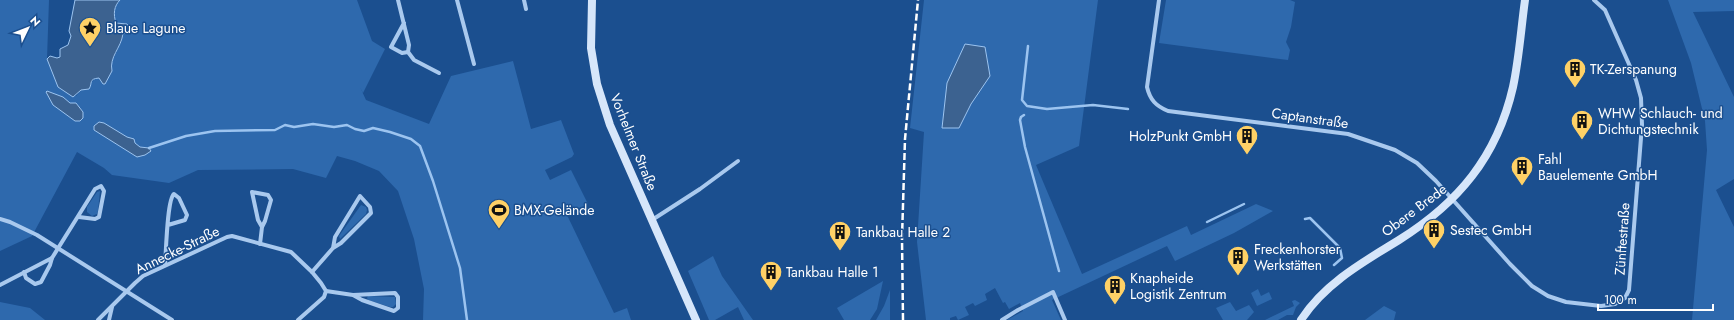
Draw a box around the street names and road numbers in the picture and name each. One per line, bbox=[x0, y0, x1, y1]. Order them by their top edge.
street label: Vorhelmer Straße bbox=[605, 90, 663, 194]
street label: Captanstraße bbox=[1270, 103, 1350, 133]
street label: Obere Brede bbox=[1377, 179, 1451, 241]
street label: Zünftestraße bbox=[1609, 202, 1635, 276]
street label: Annecke-Straße bbox=[131, 221, 223, 279]

